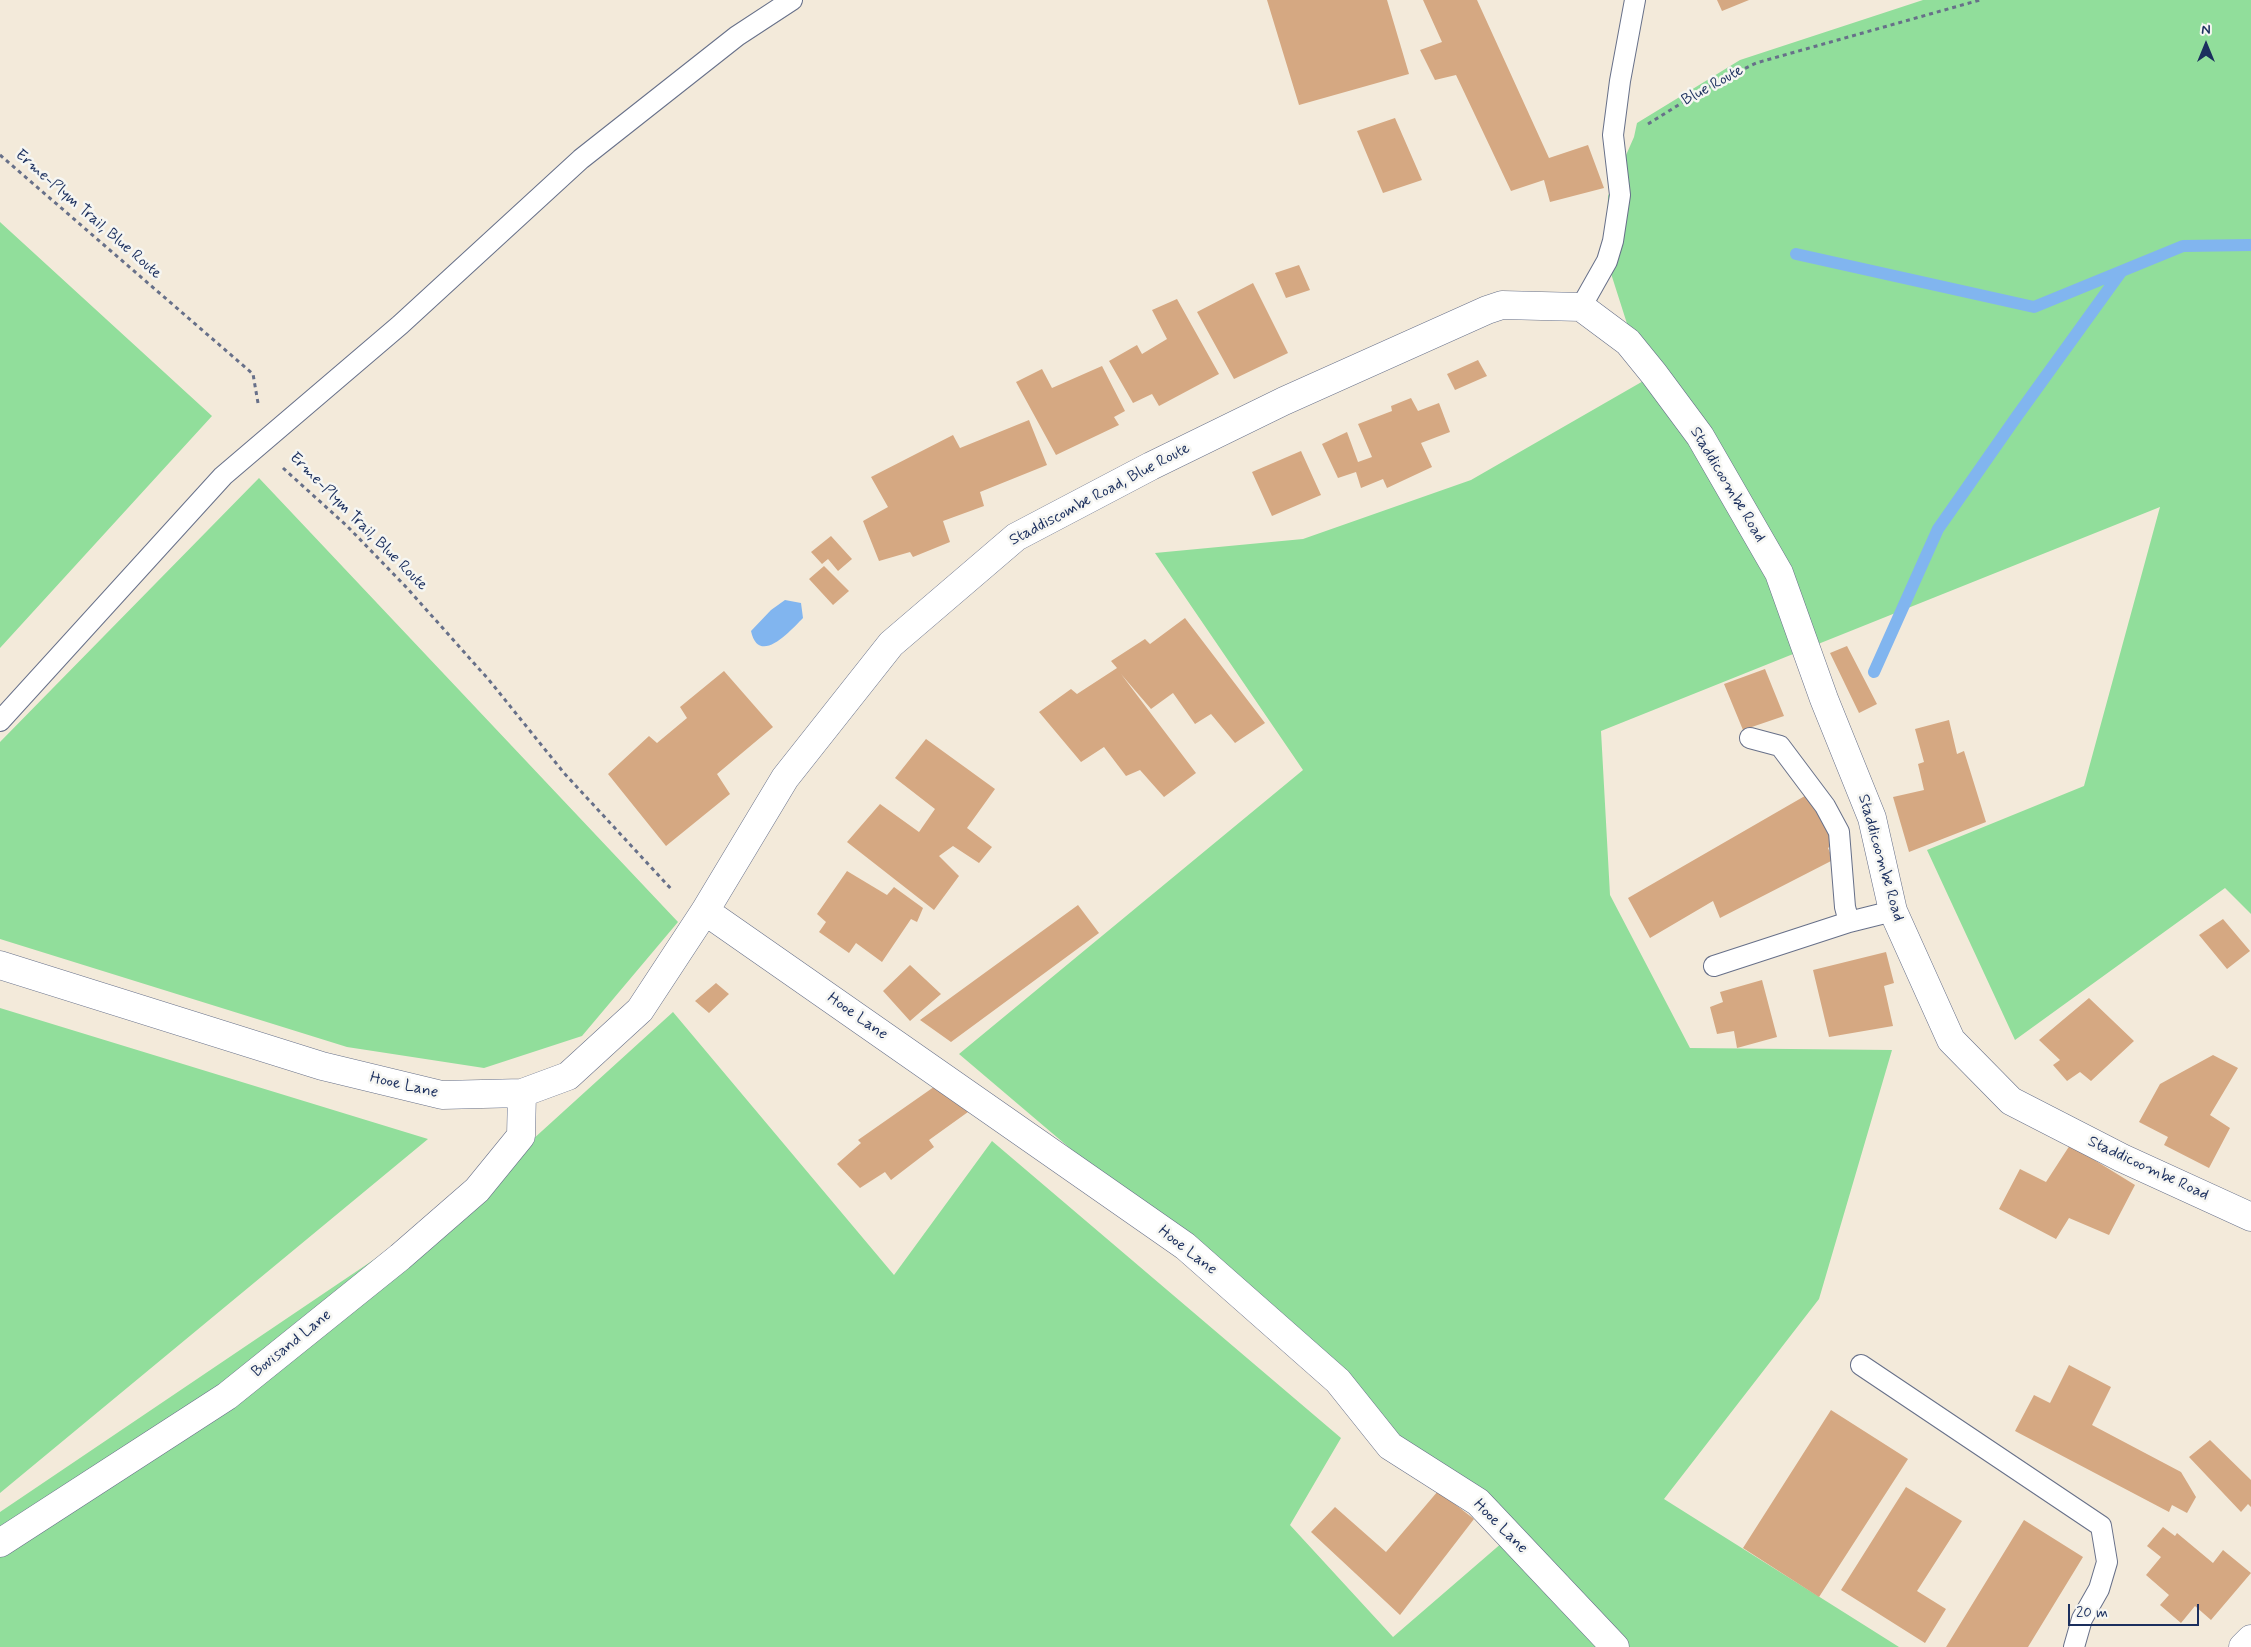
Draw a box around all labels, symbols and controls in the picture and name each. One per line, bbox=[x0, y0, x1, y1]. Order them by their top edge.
north arrow bbox=[2181, 20, 2231, 70]
text: N bbox=[2201, 21, 2211, 39]
street label: Blue Route bbox=[1679, 61, 1747, 111]
street label: Erme-Plym Trail, Blue Route bbox=[11, 146, 165, 284]
street label: Staddicoombe Road bbox=[1685, 424, 1769, 546]
street label: Staddiscombe Road, Blue Route bbox=[1006, 439, 1194, 551]
street label: Erme-Plym Trail, Blue Route bbox=[285, 449, 431, 595]
street label: Staddicoombe Road bbox=[1853, 792, 1907, 924]
street label: Hooe Lane bbox=[823, 989, 891, 1045]
street label: Hooe Lane bbox=[368, 1069, 440, 1103]
street label: Staddicoombe Road bbox=[2084, 1133, 2212, 1205]
street label: Hooe Lane bbox=[1154, 1222, 1220, 1280]
street label: Bovisand Lane bbox=[248, 1306, 336, 1382]
street label: Hooe Lane bbox=[1469, 1496, 1531, 1558]
scale bar bbox=[2071, 1594, 2202, 1626]
text: 20 m bbox=[2076, 1603, 2108, 1623]

